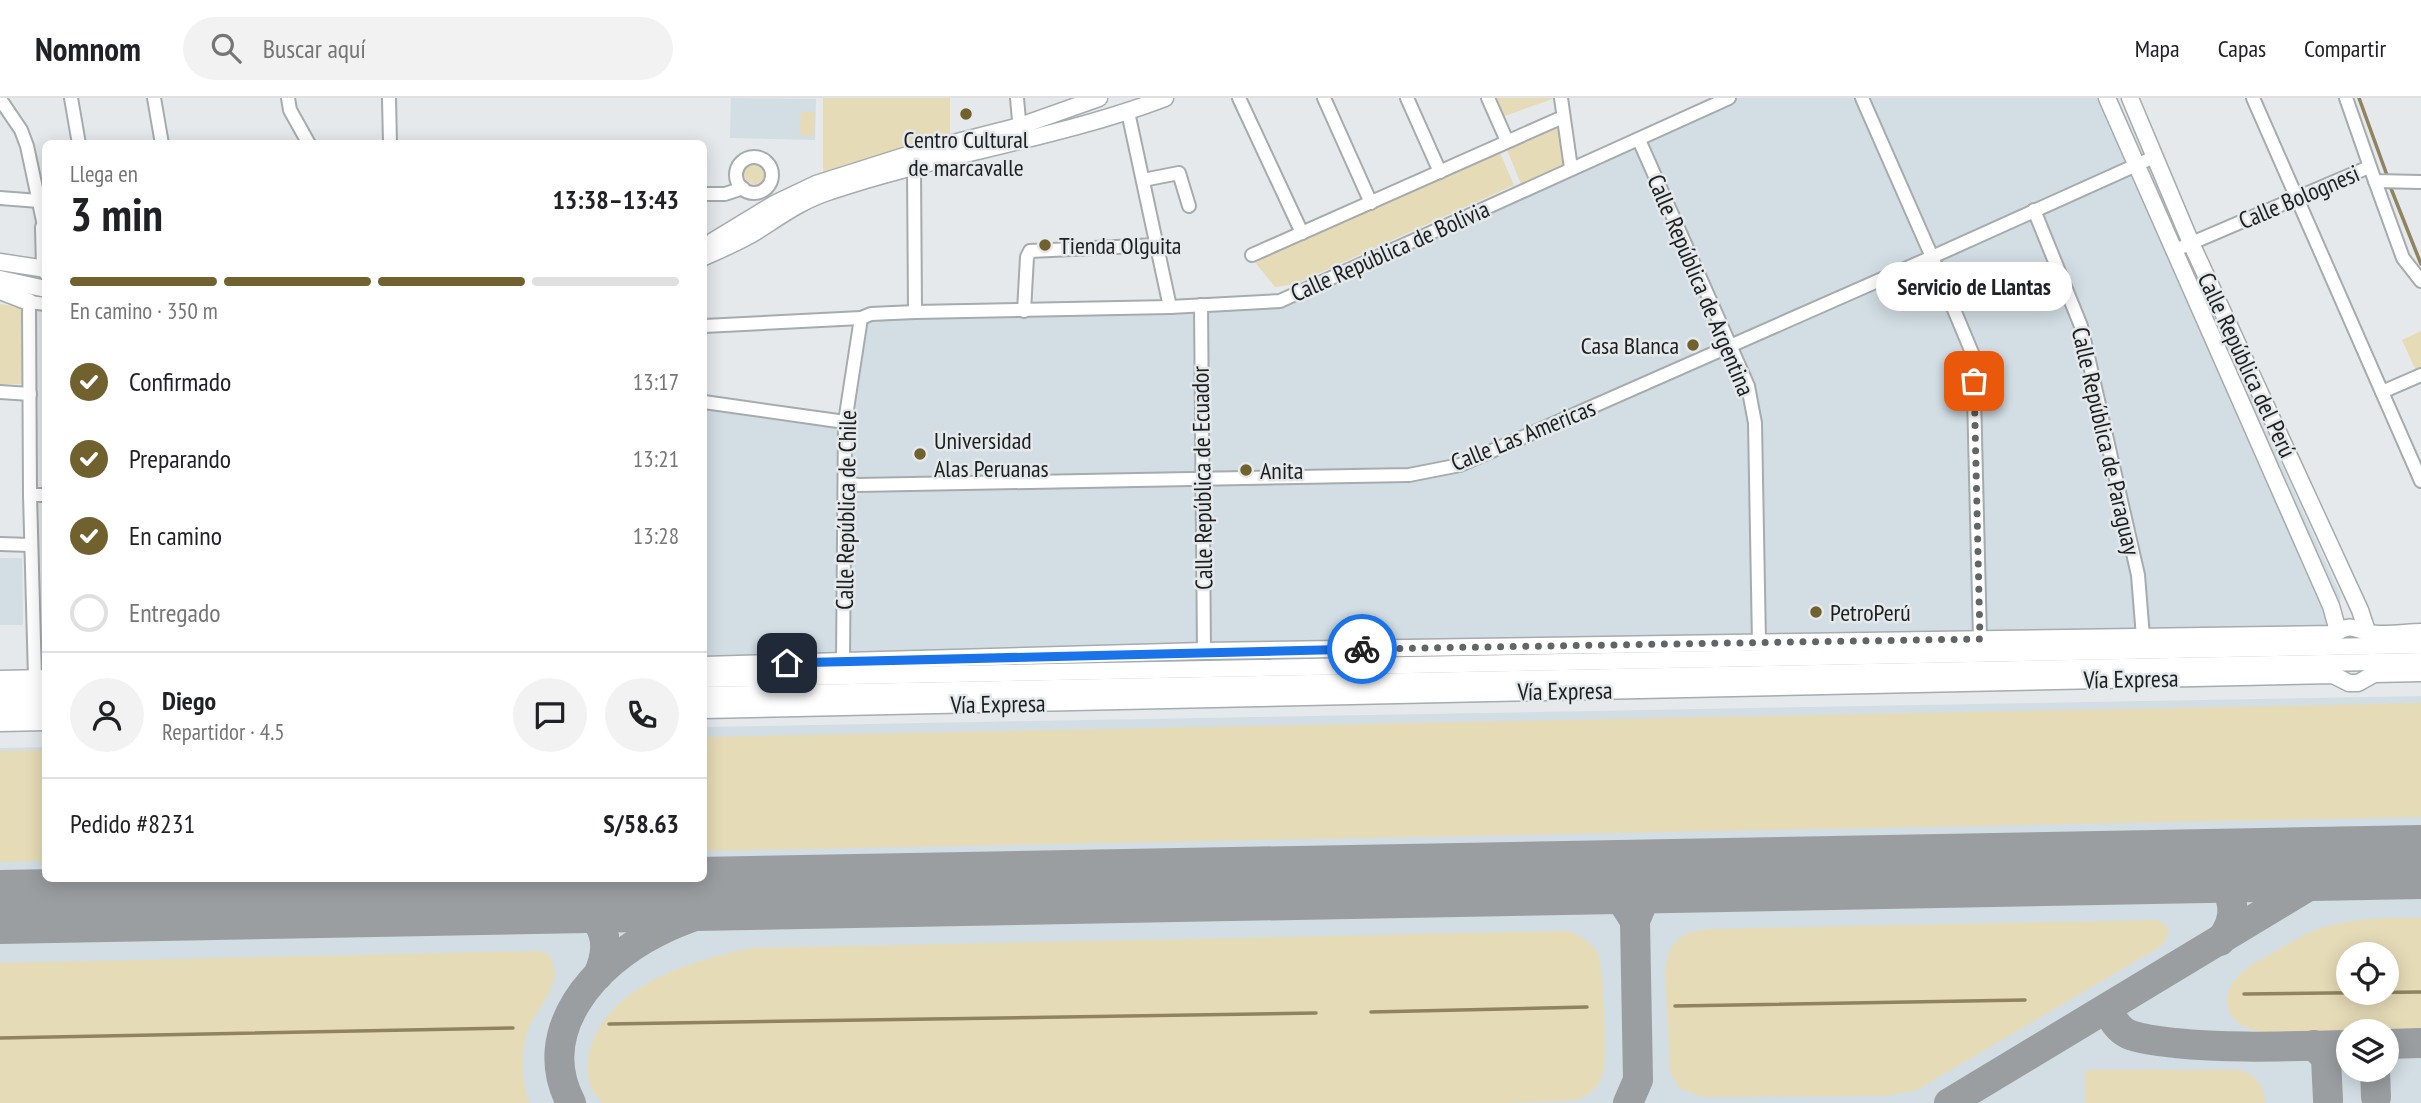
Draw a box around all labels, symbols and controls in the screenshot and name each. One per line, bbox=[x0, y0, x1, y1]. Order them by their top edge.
search box bbox=[183, 17, 673, 80]
text: Nomnom bbox=[35, 27, 141, 70]
icon: search bbox=[207, 29, 245, 67]
text: Buscar aquí bbox=[263, 32, 366, 65]
text: Mapa bbox=[2135, 33, 2180, 64]
text: Capas bbox=[2218, 33, 2266, 64]
text: Compartir bbox=[2304, 33, 2386, 64]
marker: Centro Cultural de marcavalle bbox=[958, 106, 974, 122]
place label: Centro Cultural de marcavalle bbox=[904, 124, 1029, 183]
street label: Calle Bolognesi bbox=[2234, 158, 2364, 236]
text: Llega en bbox=[70, 159, 138, 188]
street label: Calle República de Argentina bbox=[1640, 170, 1762, 400]
text: 13:38–13:43 bbox=[552, 183, 679, 216]
text: 3 min bbox=[70, 184, 163, 244]
street label: Calle República de Bolivia bbox=[1286, 193, 1494, 309]
place label: Tienda Olguita bbox=[1059, 230, 1181, 261]
marker: Tienda Olguita bbox=[1037, 237, 1053, 253]
callout: Servicio de Llantas bbox=[1876, 262, 2072, 311]
street label: Calle República del Perú bbox=[2191, 268, 2303, 462]
text: Servicio de Llantas bbox=[1897, 272, 2051, 301]
text: En camino · 350 m bbox=[70, 296, 218, 325]
street label: Calle República de Paraguay bbox=[2065, 324, 2147, 558]
place label: Casa Blanca bbox=[1581, 330, 1679, 361]
marker: Casa Blanca bbox=[1685, 337, 1701, 353]
pin bbox=[1944, 351, 2004, 411]
icon: bag bbox=[1955, 362, 1993, 400]
icon: check bbox=[70, 363, 108, 401]
text: Confirmado bbox=[129, 365, 231, 398]
street label: Calle República de Ecuador bbox=[1185, 365, 1219, 590]
text: 13:17 bbox=[633, 367, 679, 396]
street label: Calle Las Americas bbox=[1446, 392, 1600, 478]
street label: Calle República de Chile bbox=[829, 410, 863, 610]
place label: Universidad Alas Peruanas bbox=[934, 425, 1049, 484]
icon: check bbox=[70, 440, 108, 478]
text: Preparando bbox=[129, 442, 231, 475]
text: 13:21 bbox=[633, 444, 679, 473]
marker: Universidad Alas Peruanas bbox=[912, 446, 928, 462]
place label: Anita bbox=[1260, 455, 1303, 486]
marker: Anita bbox=[1238, 462, 1254, 478]
icon: check bbox=[70, 517, 108, 555]
text: En camino bbox=[129, 519, 222, 552]
text: 13:28 bbox=[633, 521, 679, 550]
text: Entregado bbox=[129, 596, 221, 629]
place label: PetroPerú bbox=[1830, 597, 1911, 628]
marker: PetroPerú bbox=[1808, 604, 1824, 620]
courier bbox=[1327, 614, 1397, 684]
icon: bike bbox=[1343, 630, 1381, 668]
pin bbox=[757, 633, 817, 693]
icon: home bbox=[768, 644, 806, 682]
street label: Vía Expresa bbox=[2082, 663, 2179, 695]
street label: Vía Expresa bbox=[1516, 675, 1613, 707]
button: person bbox=[70, 678, 144, 752]
button: chat bbox=[513, 678, 587, 752]
button: phone bbox=[605, 678, 679, 752]
text: Diego bbox=[162, 684, 216, 717]
street label: Vía Expresa bbox=[949, 688, 1046, 720]
text: Repartidor · 4.5 bbox=[162, 717, 285, 746]
text: Pedido #8231 bbox=[70, 807, 195, 840]
text: S/58.63 bbox=[603, 807, 679, 840]
map controls bbox=[2336, 942, 2399, 1082]
button: locate bbox=[2336, 942, 2399, 1005]
button: layers bbox=[2336, 1019, 2399, 1082]

